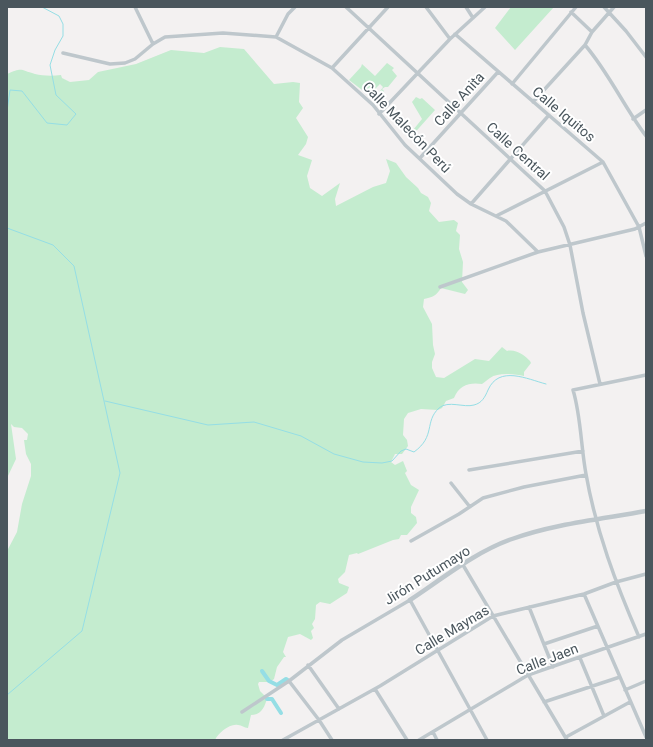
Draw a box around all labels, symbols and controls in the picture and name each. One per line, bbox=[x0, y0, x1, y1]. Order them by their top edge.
street label: Calle Anita bbox=[431, 69, 487, 129]
street label: Calle Malecón Perú bbox=[359, 78, 455, 176]
street label: Calle Iquitos bbox=[529, 83, 599, 145]
street label: Calle Central bbox=[483, 119, 553, 183]
street label: Jirón Putumayo bbox=[381, 542, 473, 608]
street label: Calle Maynas bbox=[412, 602, 492, 658]
street label: Calle Jaen bbox=[514, 640, 580, 678]

